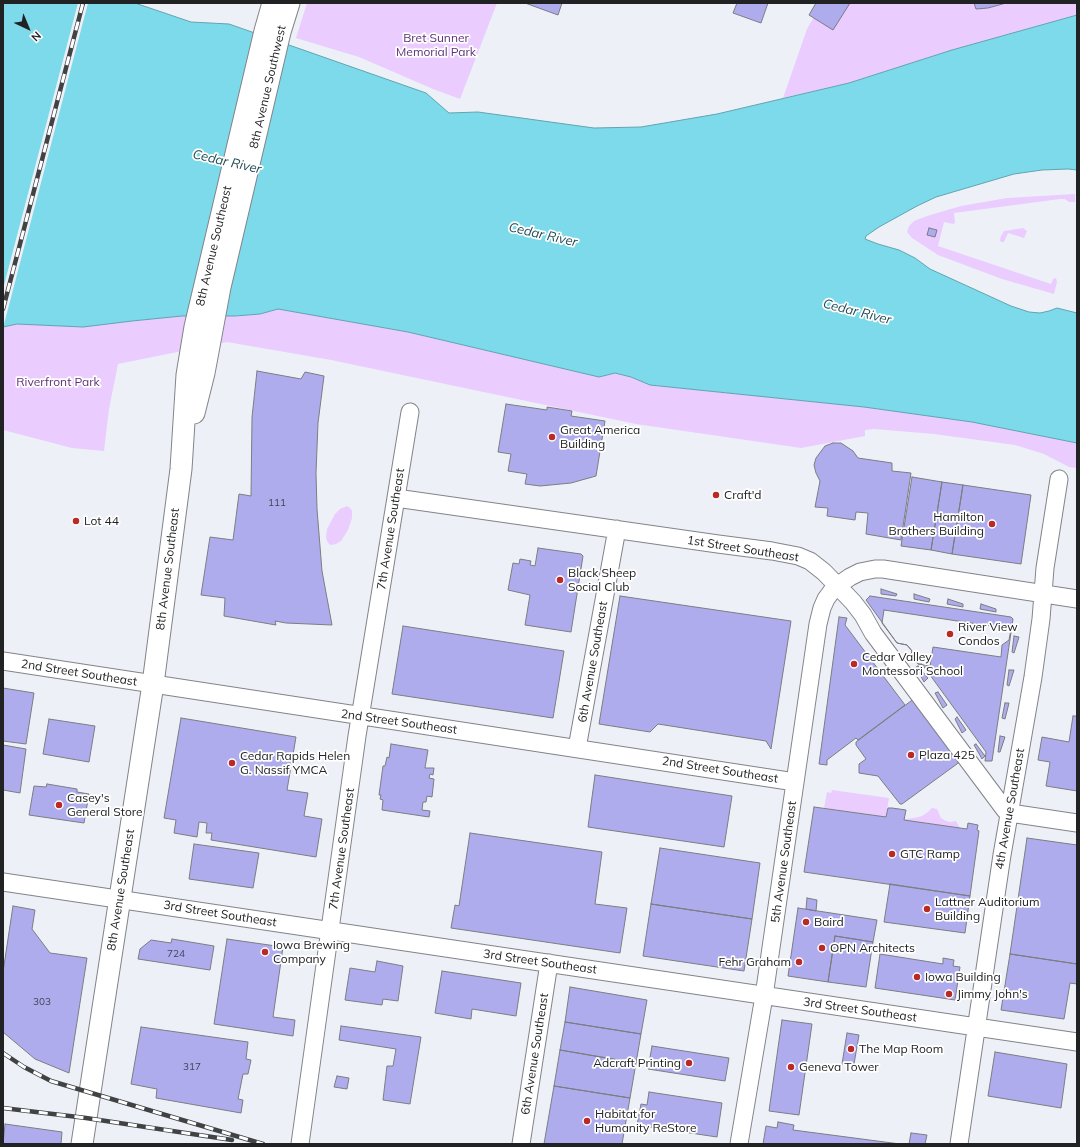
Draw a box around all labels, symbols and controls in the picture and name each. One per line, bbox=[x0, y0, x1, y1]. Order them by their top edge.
north arrow bbox=[8, 8, 48, 48]
street label: 8th Avenue Southwest bbox=[247, 24, 289, 150]
text: N bbox=[28, 29, 44, 45]
park label: Bret Sunner Memorial Park bbox=[396, 31, 476, 59]
water label: Cedar River bbox=[191, 147, 263, 177]
street label: 8th Avenue Southeast bbox=[193, 185, 235, 307]
water label: Cedar River bbox=[507, 220, 579, 250]
water label: Cedar River bbox=[821, 296, 893, 328]
park label: Riverfront Park bbox=[16, 375, 100, 389]
place label: Great America Building bbox=[560, 423, 640, 451]
marker: Great America Building bbox=[547, 432, 557, 442]
street label: 7th Avenue Southeast bbox=[374, 467, 408, 591]
place label: Craft'd bbox=[724, 488, 762, 502]
marker: Craft'd bbox=[711, 490, 721, 500]
house number: 111 bbox=[268, 497, 286, 509]
street label: 8th Avenue Southeast bbox=[153, 507, 183, 631]
place label: Hamilton Brothers Building bbox=[889, 510, 984, 538]
place label: Lot 44 bbox=[84, 514, 119, 528]
marker: Lot 44 bbox=[71, 516, 81, 526]
marker: Hamilton Brothers Building bbox=[987, 519, 997, 529]
street label: 1st Street Southeast bbox=[686, 533, 800, 565]
place label: Black Sheep Social Club bbox=[568, 566, 636, 594]
marker: Black Sheep Social Club bbox=[555, 575, 565, 585]
street label: 6th Avenue Southeast bbox=[575, 600, 611, 724]
place label: River View Condos bbox=[958, 620, 1018, 648]
marker: River View Condos bbox=[945, 629, 955, 639]
place label: Cedar Valley Montessori School bbox=[862, 650, 963, 678]
street label: 2nd Street Southeast bbox=[20, 657, 138, 689]
marker: Cedar Valley Montessori School bbox=[849, 659, 859, 669]
street label: 2nd Street Southeast bbox=[340, 707, 458, 737]
street label: 4th Avenue Southeast bbox=[992, 747, 1028, 871]
place label: Plaza 425 bbox=[919, 748, 975, 762]
place label: Cedar Rapids Helen G. Nassif YMCA bbox=[240, 749, 350, 777]
marker: Plaza 425 bbox=[906, 750, 916, 760]
street label: 2nd Street Southeast bbox=[661, 754, 779, 786]
marker: Cedar Rapids Helen G. Nassif YMCA bbox=[227, 758, 237, 768]
street label: 7th Avenue Southeast bbox=[326, 787, 358, 911]
place label: Casey's General Store bbox=[67, 791, 143, 819]
marker: Casey's General Store bbox=[54, 800, 64, 810]
street label: 5th Avenue Southeast bbox=[768, 800, 800, 924]
street label: 8th Avenue Southeast bbox=[104, 828, 138, 952]
place label: GTC Ramp bbox=[900, 847, 960, 861]
marker: GTC Ramp bbox=[887, 849, 897, 859]
place label: Lattner Auditorium Building bbox=[935, 895, 1039, 923]
street label: 3rd Street Southeast bbox=[162, 898, 278, 930]
marker: Lattner Auditorium Building bbox=[922, 904, 932, 914]
place label: Baird bbox=[814, 915, 844, 929]
marker: Baird bbox=[801, 917, 811, 927]
place label: Iowa Brewing Company bbox=[273, 938, 350, 966]
place label: OPN Architects bbox=[830, 941, 915, 955]
marker: OPN Architects bbox=[817, 943, 827, 953]
marker: Iowa Brewing Company bbox=[260, 947, 270, 957]
street label: 3rd Street Southeast bbox=[482, 947, 598, 977]
house number: 724 bbox=[167, 948, 185, 960]
place label: Fehr Graham bbox=[718, 955, 791, 969]
marker: Fehr Graham bbox=[794, 957, 804, 967]
place label: Iowa Building bbox=[925, 970, 1001, 984]
marker: Iowa Building bbox=[912, 972, 922, 982]
place label: Jimmy John's bbox=[957, 987, 1028, 1001]
marker: Jimmy John's bbox=[944, 989, 954, 999]
street label: 6th Avenue Southeast bbox=[518, 992, 552, 1116]
street label: 3rd Street Southeast bbox=[802, 995, 918, 1025]
house number: 303 bbox=[33, 996, 51, 1008]
place label: The Map Room bbox=[859, 1042, 943, 1056]
marker: The Map Room bbox=[846, 1044, 856, 1054]
place label: Adcraft Printing bbox=[593, 1056, 681, 1070]
marker: Adcraft Printing bbox=[684, 1058, 694, 1068]
place label: Geneva Tower bbox=[799, 1060, 879, 1074]
house number: 317 bbox=[183, 1061, 201, 1073]
marker: Geneva Tower bbox=[786, 1062, 796, 1072]
place label: Habitat for Humanity ReStore bbox=[595, 1107, 696, 1135]
marker: Habitat for Humanity ReStore bbox=[582, 1116, 592, 1126]

